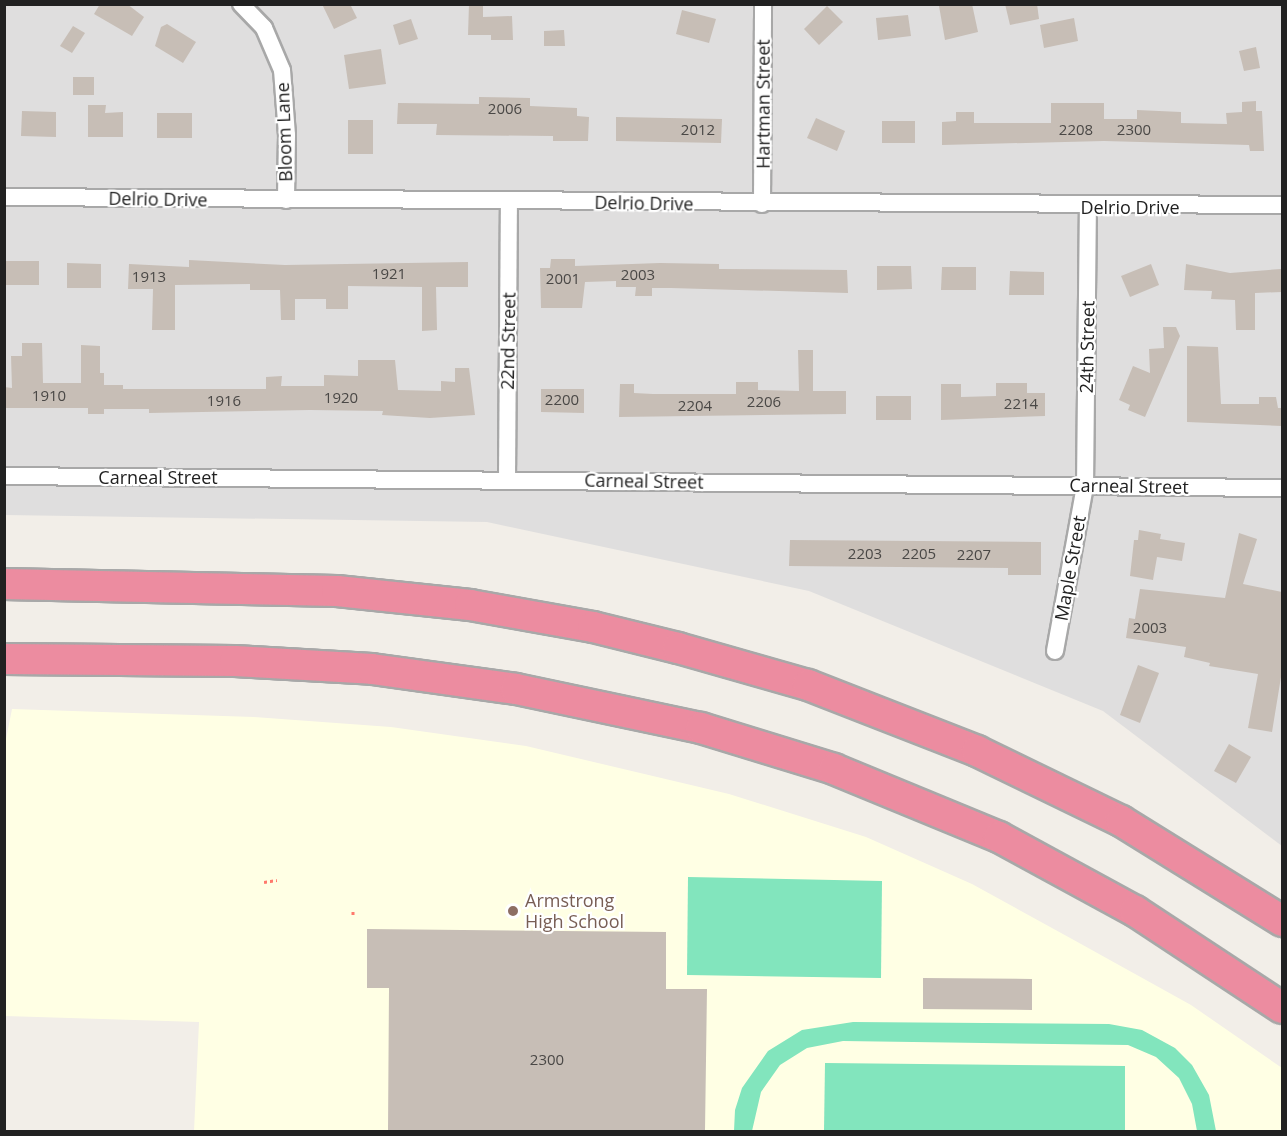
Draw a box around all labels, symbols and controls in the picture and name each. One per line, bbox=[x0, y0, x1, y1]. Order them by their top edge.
street label: Hartman Street bbox=[752, 39, 774, 169]
street label: Bloom Lane bbox=[271, 82, 297, 182]
house number: 2006 bbox=[488, 100, 522, 118]
house number: 2012 bbox=[681, 121, 715, 139]
house number: 2208 bbox=[1059, 121, 1093, 139]
house number: 2300 bbox=[1117, 121, 1151, 139]
street label: Delrio Drive bbox=[108, 187, 208, 211]
street label: Delrio Drive bbox=[594, 191, 694, 215]
street label: Delrio Drive bbox=[1080, 196, 1180, 218]
house number: 1921 bbox=[372, 265, 406, 283]
house number: 2003 bbox=[621, 266, 655, 284]
house number: 1913 bbox=[132, 268, 166, 286]
house number: 2001 bbox=[546, 270, 580, 288]
street label: 22nd Street bbox=[496, 292, 520, 390]
street label: 24th Street bbox=[1075, 300, 1099, 394]
house number: 1910 bbox=[32, 387, 66, 405]
house number: 1920 bbox=[324, 389, 358, 407]
house number: 2200 bbox=[545, 391, 579, 409]
house number: 1916 bbox=[207, 392, 241, 410]
house number: 2206 bbox=[747, 393, 781, 411]
house number: 2214 bbox=[1004, 395, 1038, 413]
house number: 2204 bbox=[678, 397, 712, 415]
street label: Carneal Street bbox=[98, 466, 218, 488]
street label: Carneal Street bbox=[584, 469, 704, 493]
street label: Carneal Street bbox=[1069, 474, 1189, 498]
street label: Maple Street bbox=[1050, 514, 1090, 622]
house number: 2203 bbox=[848, 545, 882, 563]
house number: 2205 bbox=[902, 545, 936, 563]
house number: 2207 bbox=[957, 546, 991, 564]
house number: 2003 bbox=[1133, 619, 1167, 637]
place label: Armstrong High School bbox=[525, 890, 624, 932]
marker: Armstrong High School bbox=[506, 904, 520, 918]
house number: 2300 bbox=[530, 1051, 564, 1069]

